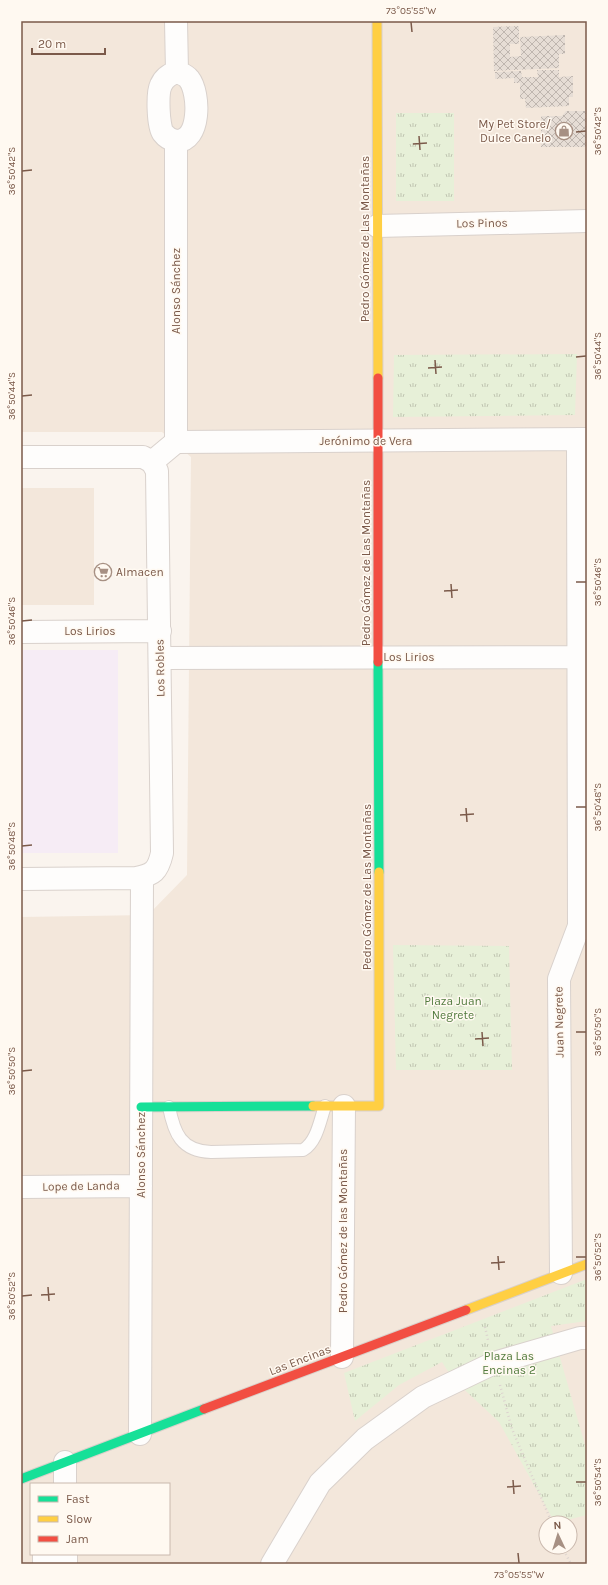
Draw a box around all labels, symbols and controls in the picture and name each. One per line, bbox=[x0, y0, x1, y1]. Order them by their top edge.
text: 73°05'55"W bbox=[386, 5, 436, 17]
scale bar bbox=[32, 30, 105, 56]
text: 20 m bbox=[38, 37, 66, 51]
text: 36°50'42"S bbox=[592, 107, 604, 155]
place label: My Pet Store/ Dulce Canelo bbox=[478, 117, 551, 145]
shop icon: My Pet Store/ Dulce Canelo bbox=[554, 121, 574, 141]
text: 36°50'42"S bbox=[6, 147, 18, 195]
street label: Pedro Gómez de Las Montañas bbox=[358, 156, 372, 322]
street label: Los Pinos bbox=[456, 216, 508, 230]
street label: Alonso Sánchez bbox=[169, 248, 183, 334]
text: 36°50'44"S bbox=[592, 332, 604, 380]
text: 36°50'44"S bbox=[6, 372, 18, 420]
street label: Jerónimo de Vera bbox=[320, 434, 412, 448]
street label: Pedro Gómez de Las Montañas bbox=[359, 480, 373, 646]
text: 36°50'46"S bbox=[592, 558, 604, 606]
supermarket icon: Almacen bbox=[93, 562, 113, 582]
place label: Almacen bbox=[116, 565, 164, 579]
text: 36°50'46"S bbox=[6, 597, 18, 645]
street label: Los Lirios bbox=[64, 624, 116, 638]
street label: Los Robles bbox=[152, 639, 168, 697]
street label: Los Lirios bbox=[383, 650, 435, 664]
text: 36°50'48"S bbox=[592, 783, 604, 831]
street label: Pedro Gómez de Las Montañas bbox=[360, 804, 374, 970]
text: 36°50'48"S bbox=[6, 822, 18, 870]
street label: Juan Negrete bbox=[551, 986, 567, 1058]
park label: Plaza Juan Negrete bbox=[424, 994, 482, 1022]
text: 36°50'50"S bbox=[592, 1008, 604, 1056]
text: 36°50'50"S bbox=[6, 1047, 18, 1095]
street label: Alonso Sánchez bbox=[134, 1112, 148, 1198]
street label: Pedro Gómez de las Montañas bbox=[336, 1149, 350, 1313]
street label: Lope de Landa bbox=[42, 1178, 120, 1194]
text: 36°50'52"S bbox=[592, 1233, 604, 1281]
text: 36°50'52"S bbox=[6, 1272, 18, 1320]
street label: Las Encinas bbox=[267, 1342, 333, 1378]
park label: Plaza Las Encinas 2 bbox=[482, 1349, 536, 1377]
text: 36°50'54"S bbox=[592, 1458, 604, 1506]
legend bbox=[30, 1483, 170, 1555]
text: Fast bbox=[66, 1492, 90, 1506]
text: Slow bbox=[66, 1512, 92, 1526]
north arrow bbox=[538, 1515, 578, 1555]
text: N bbox=[553, 1519, 562, 1532]
text: Jam bbox=[66, 1532, 89, 1546]
text: 73°05'55"W bbox=[494, 1569, 544, 1581]

